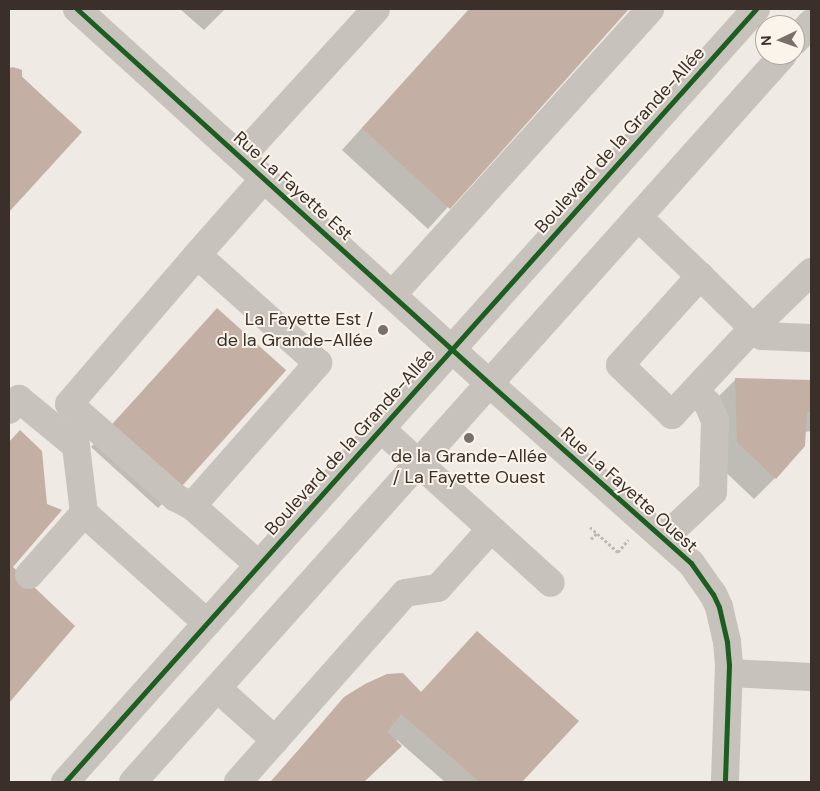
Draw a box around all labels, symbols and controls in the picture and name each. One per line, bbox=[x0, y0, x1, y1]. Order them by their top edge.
north arrow bbox=[755, 15, 805, 65]
text: N bbox=[757, 35, 775, 46]
street label: Boulevard de la Grande-Allée bbox=[531, 42, 709, 238]
street label: Rue La Fayette Est bbox=[229, 127, 357, 245]
place label: La Fayette Est / de la Grande-Allée bbox=[217, 309, 373, 352]
marker: La Fayette Est / de la Grande-Allée bbox=[377, 324, 389, 336]
street label: Boulevard de la Grande-Allée bbox=[261, 344, 439, 540]
street label: Rue La Fayette Ouest bbox=[556, 423, 702, 557]
marker: de la Grande-Allée / La Fayette Ouest bbox=[463, 432, 475, 444]
place label: de la Grande-Allée / La Fayette Ouest bbox=[391, 446, 547, 488]

